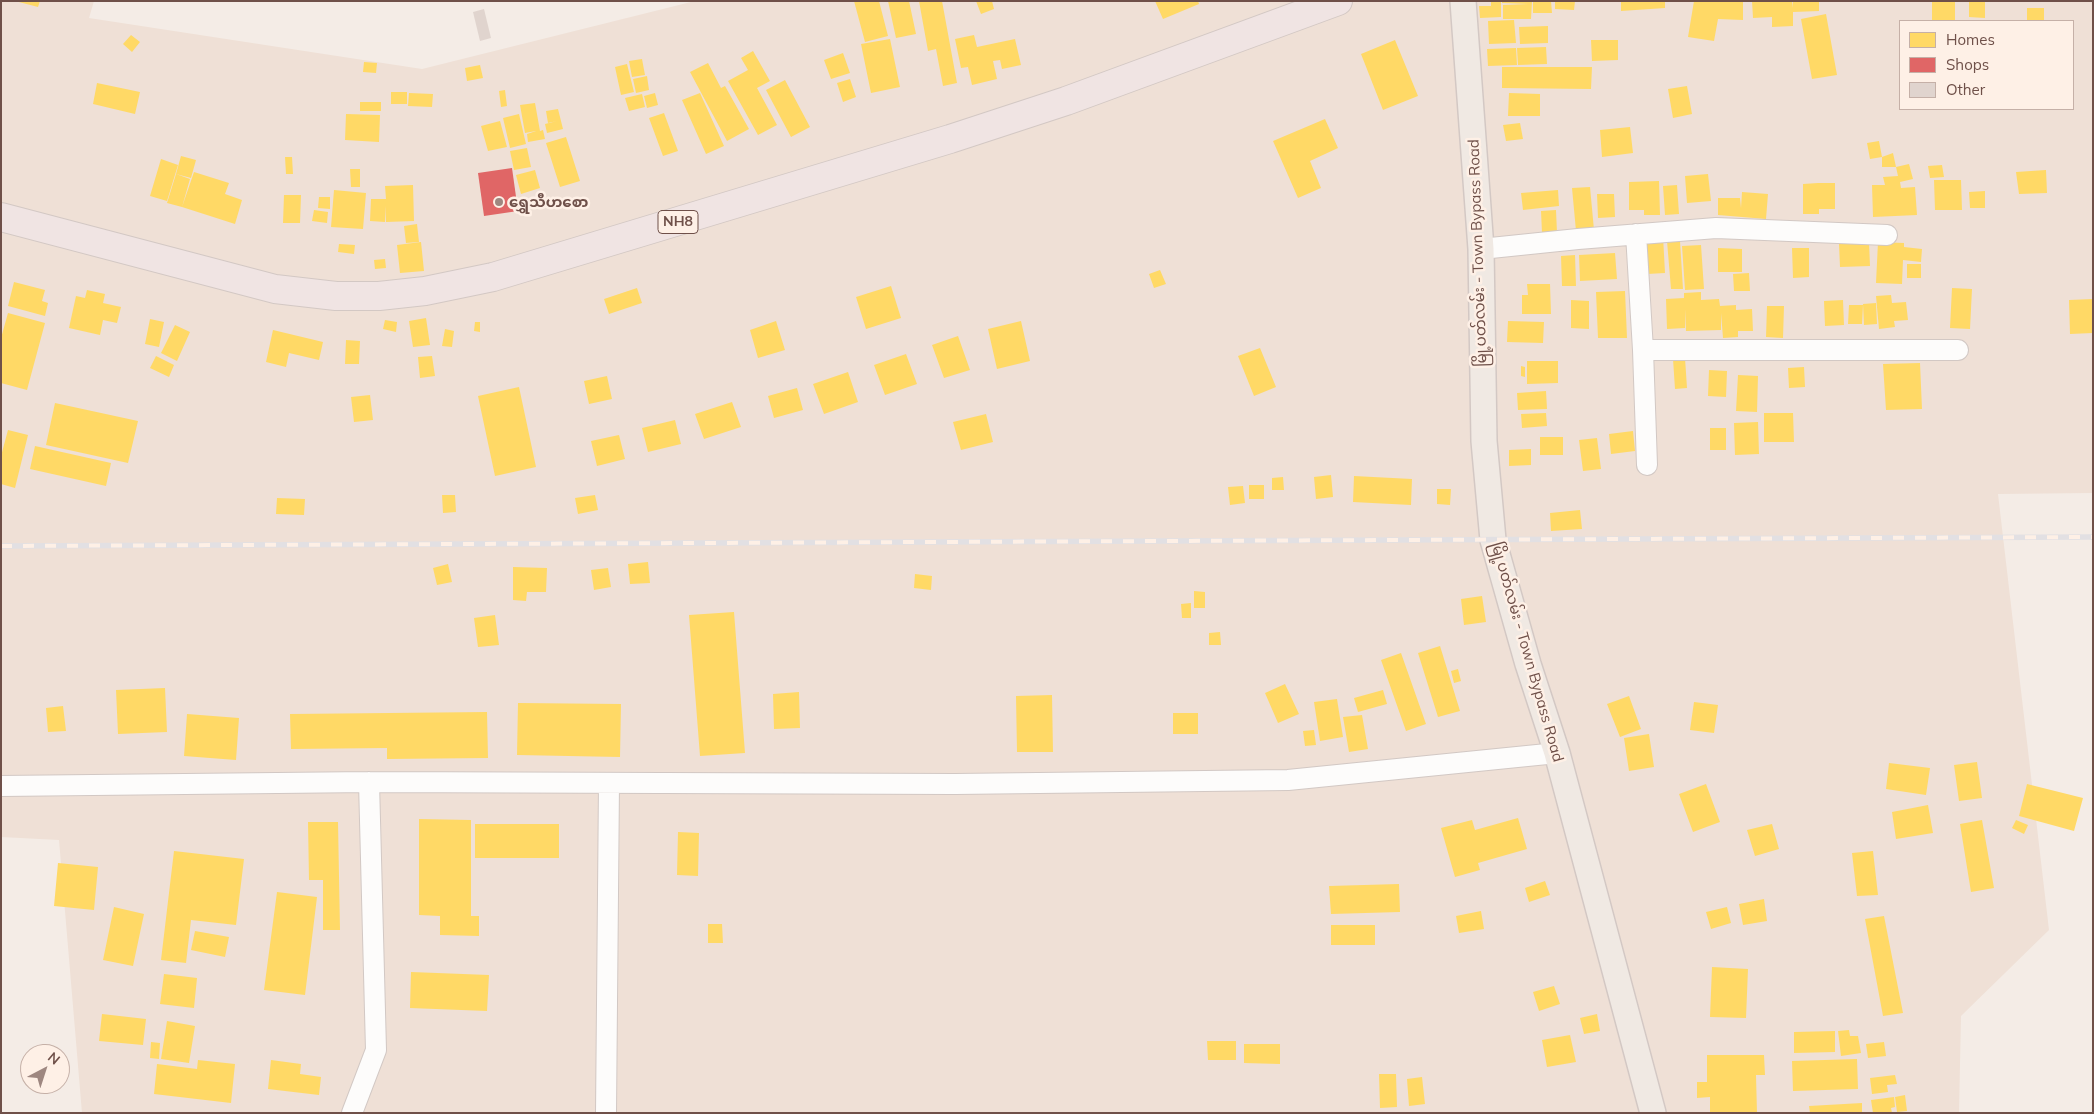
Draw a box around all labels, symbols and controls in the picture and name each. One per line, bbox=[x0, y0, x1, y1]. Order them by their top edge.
legend bbox=[1899, 20, 2074, 110]
text: Homes bbox=[1946, 30, 1995, 49]
text: Shops bbox=[1946, 55, 1989, 74]
text: Other bbox=[1946, 80, 1985, 99]
street label: မြို့ပတ်လမ်း - Town Bypass Road bbox=[1465, 139, 1491, 367]
place label: ရွှေသီဟစော bbox=[509, 193, 588, 211]
marker: ရွှေသီဟစော bbox=[493, 196, 505, 208]
road number: NH8 bbox=[658, 210, 698, 233]
street label: မြို့ပတ်လမ်း - Town Bypass Road bbox=[1487, 540, 1567, 764]
north arrow bbox=[20, 1044, 70, 1094]
text: N bbox=[44, 1048, 64, 1069]

